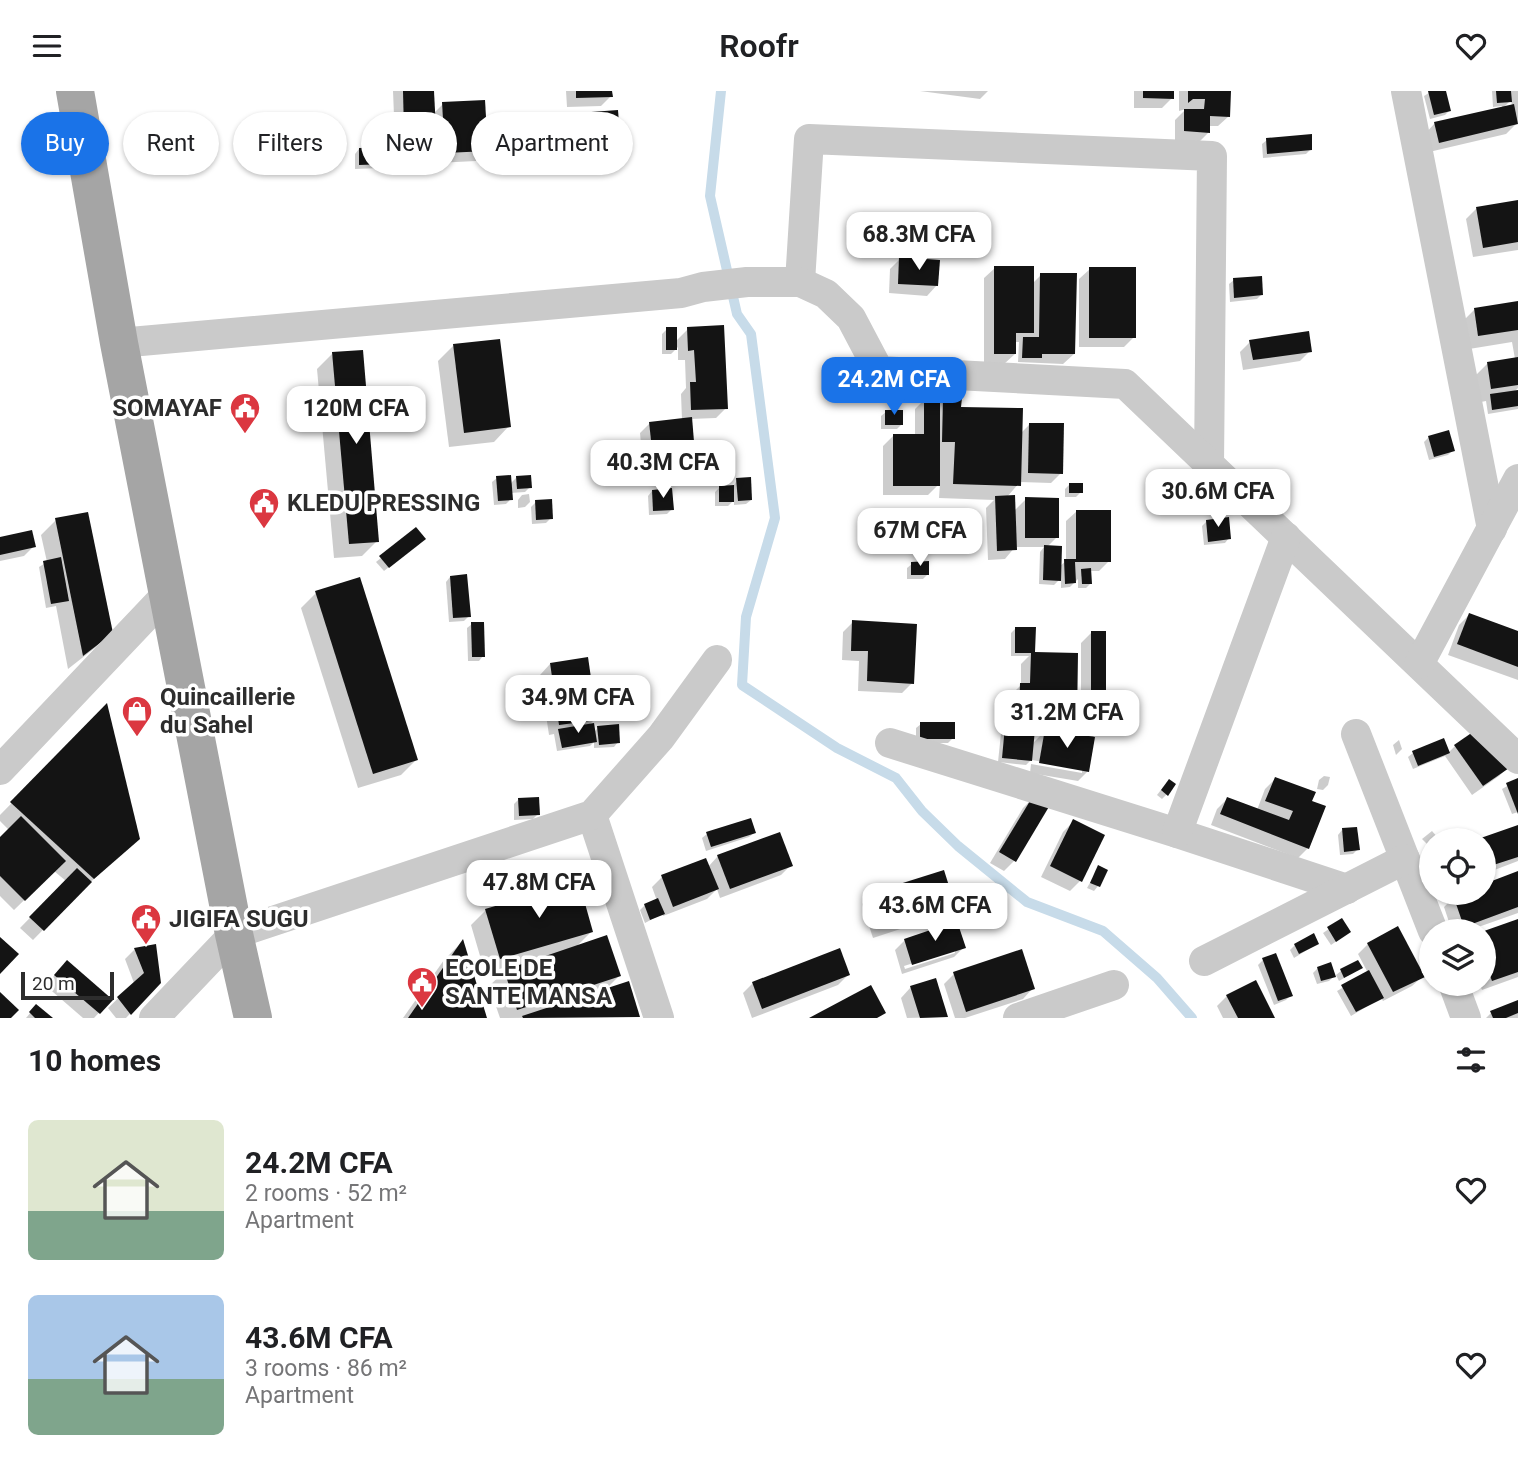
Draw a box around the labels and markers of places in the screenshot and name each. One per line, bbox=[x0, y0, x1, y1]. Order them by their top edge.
pin: 68.3M CFA bbox=[839, 213, 999, 272]
pin: 24.2M CFA bbox=[814, 357, 974, 417]
pin: 120M CFA bbox=[284, 387, 428, 446]
public building icon: SOMAYAF bbox=[228, 391, 262, 435]
place label: SOMAYAF bbox=[112, 394, 222, 422]
pin: 40.3M CFA bbox=[583, 441, 743, 500]
pin: 30.6M CFA bbox=[1138, 469, 1298, 529]
public building icon: KLEDU PRESSING bbox=[247, 486, 281, 530]
place label: KLEDU PRESSING bbox=[287, 489, 480, 517]
pin: 67M CFA bbox=[855, 509, 985, 568]
pin: 34.9M CFA bbox=[498, 675, 658, 735]
place label: Quincaillerie du Sahel bbox=[160, 683, 295, 739]
pin: 31.2M CFA bbox=[987, 691, 1147, 750]
shop icon: Quincaillerie du Sahel bbox=[120, 694, 154, 738]
pin: 47.8M CFA bbox=[459, 861, 619, 920]
pin: 43.6M CFA bbox=[855, 883, 1015, 943]
public building icon: JIGIFA SUGU bbox=[129, 902, 163, 946]
place label: JIGIFA SUGU bbox=[169, 905, 309, 933]
place label: ECOLE DE SANTE MANSA bbox=[445, 954, 613, 1010]
public building icon: ECOLE DE SANTE MANSA bbox=[405, 965, 439, 1009]

